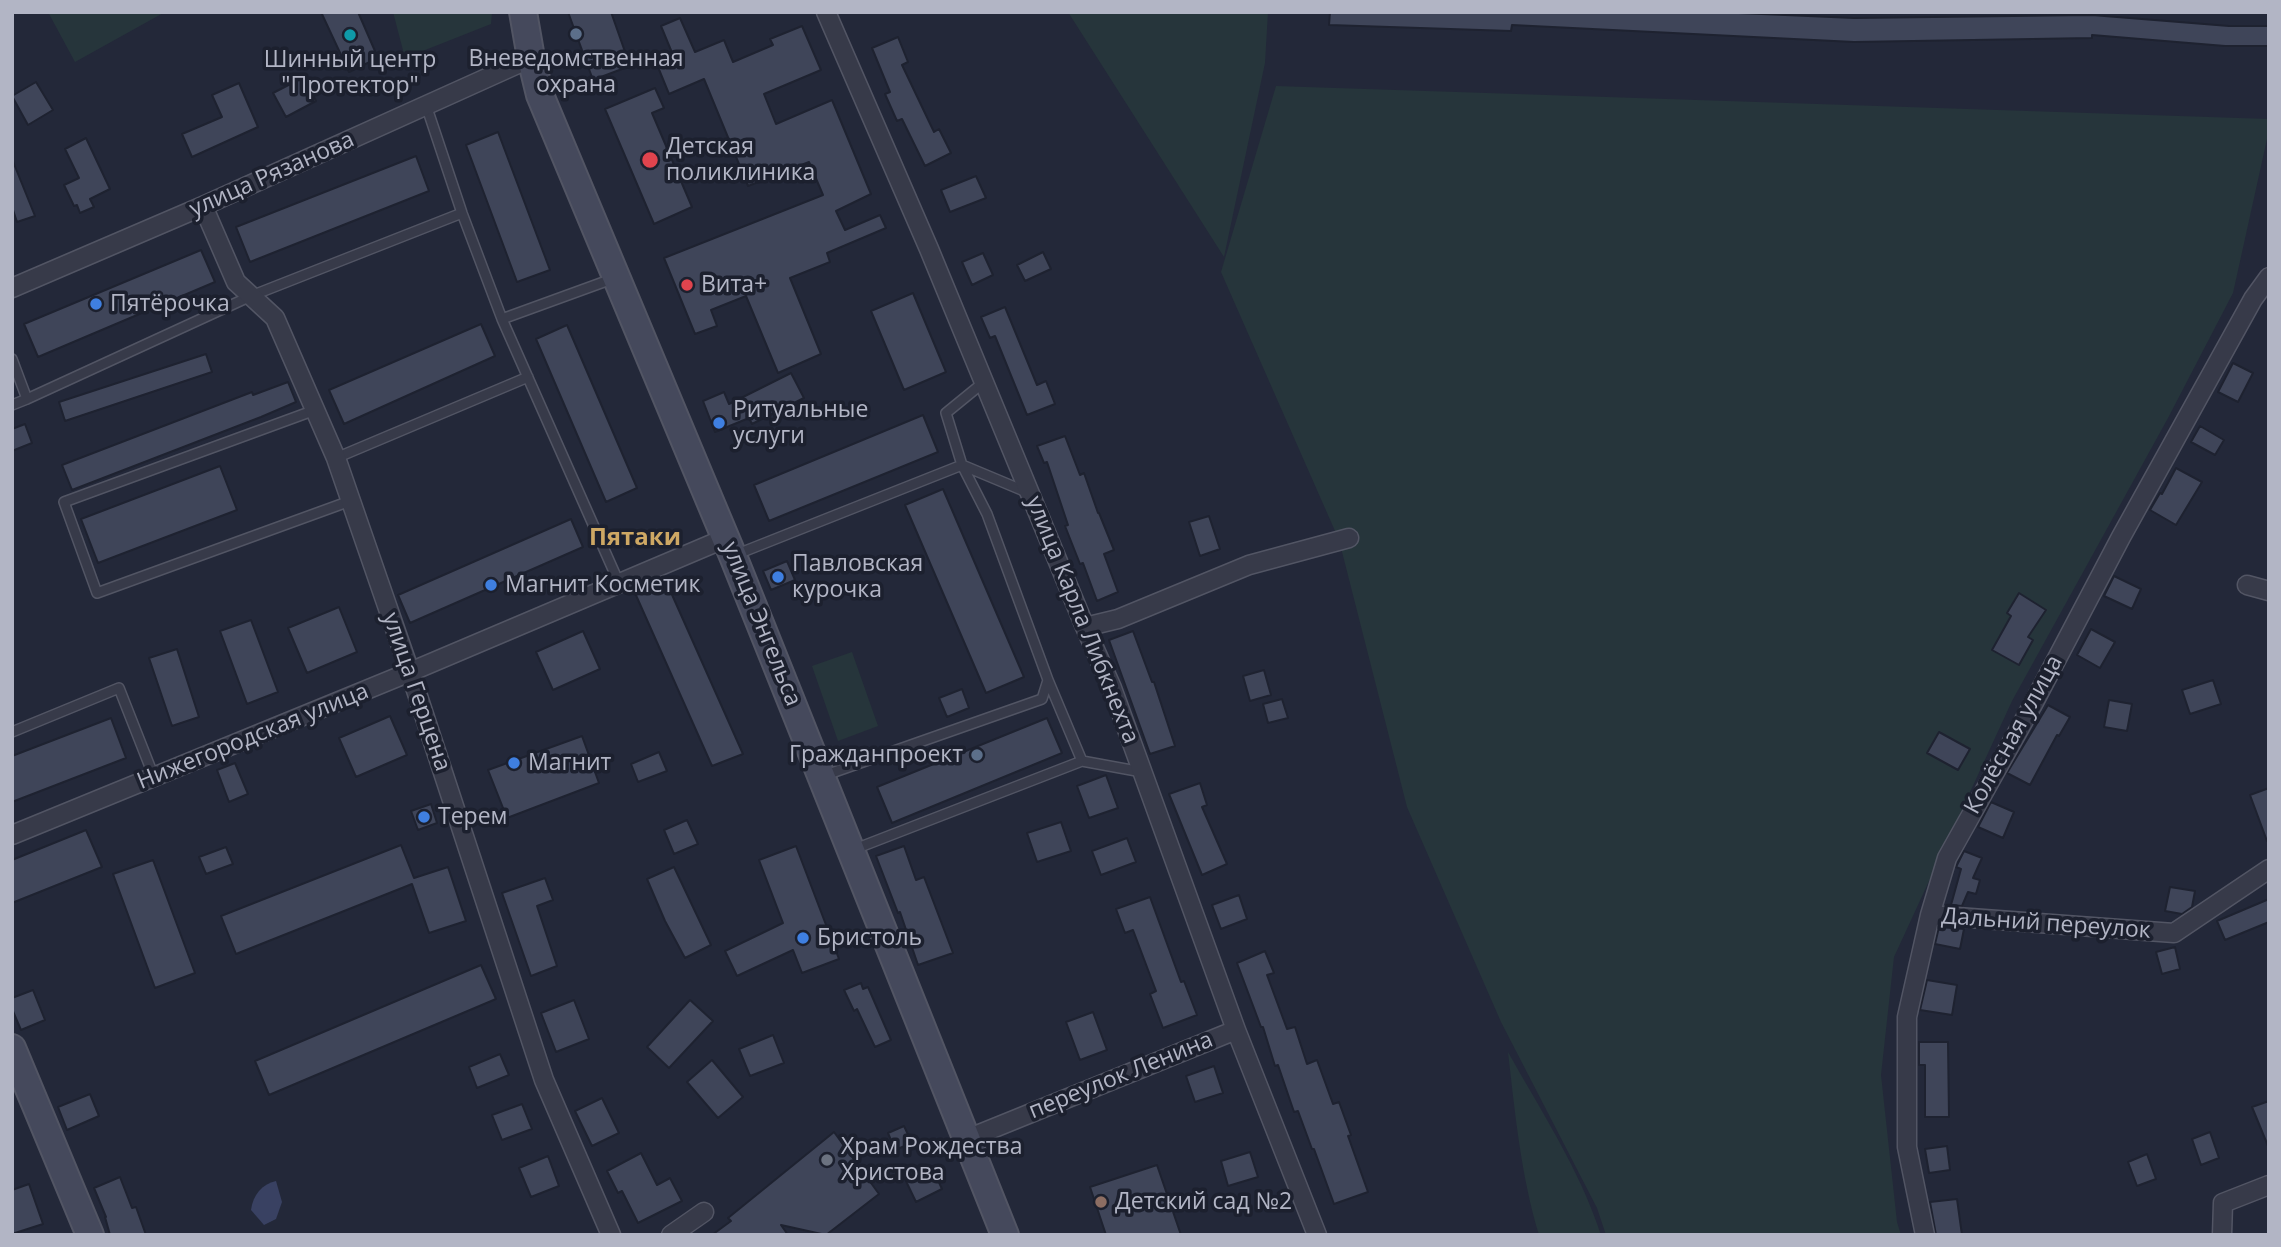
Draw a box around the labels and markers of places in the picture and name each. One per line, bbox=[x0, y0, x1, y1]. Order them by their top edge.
marker: Вневедомственная охрана bbox=[568, 26, 584, 42]
marker: Шинный центр "Протектор" bbox=[342, 27, 358, 43]
place label: Вневедомственная охрана bbox=[469, 45, 683, 99]
place label: Шинный центр "Протектор" bbox=[264, 46, 436, 100]
place label: Детская поликлиника bbox=[666, 133, 815, 187]
marker: Детская поликлиника bbox=[640, 150, 660, 170]
place label: Вита+ bbox=[701, 271, 767, 299]
marker: Вита+ bbox=[679, 277, 695, 293]
place label: Пятёрочка bbox=[110, 290, 230, 318]
marker: Пятёрочка bbox=[88, 296, 104, 312]
place label: Ритуальные услуги bbox=[733, 396, 868, 450]
marker: Ритуальные услуги bbox=[711, 415, 727, 431]
place label: Павловская курочка bbox=[792, 550, 923, 604]
marker: Павловская курочка bbox=[770, 569, 786, 585]
place label: Магнит Косметик bbox=[505, 571, 700, 599]
marker: Магнит Косметик bbox=[483, 577, 499, 593]
place label: Гражданпроект bbox=[789, 741, 963, 769]
marker: Гражданпроект bbox=[969, 747, 985, 763]
place label: Магнит bbox=[528, 749, 611, 777]
marker: Магнит bbox=[506, 755, 522, 771]
place label: Терем bbox=[438, 803, 507, 831]
marker: Терем bbox=[416, 809, 432, 825]
place label: Бристоль bbox=[817, 924, 922, 952]
marker: Бристоль bbox=[795, 930, 811, 946]
place label: Храм Рождества Христова bbox=[841, 1133, 1023, 1187]
marker: Храм Рождества Христова bbox=[819, 1152, 835, 1168]
place label: Детский сад №2 bbox=[1115, 1188, 1292, 1216]
marker: Детский сад №2 bbox=[1093, 1194, 1109, 1210]

